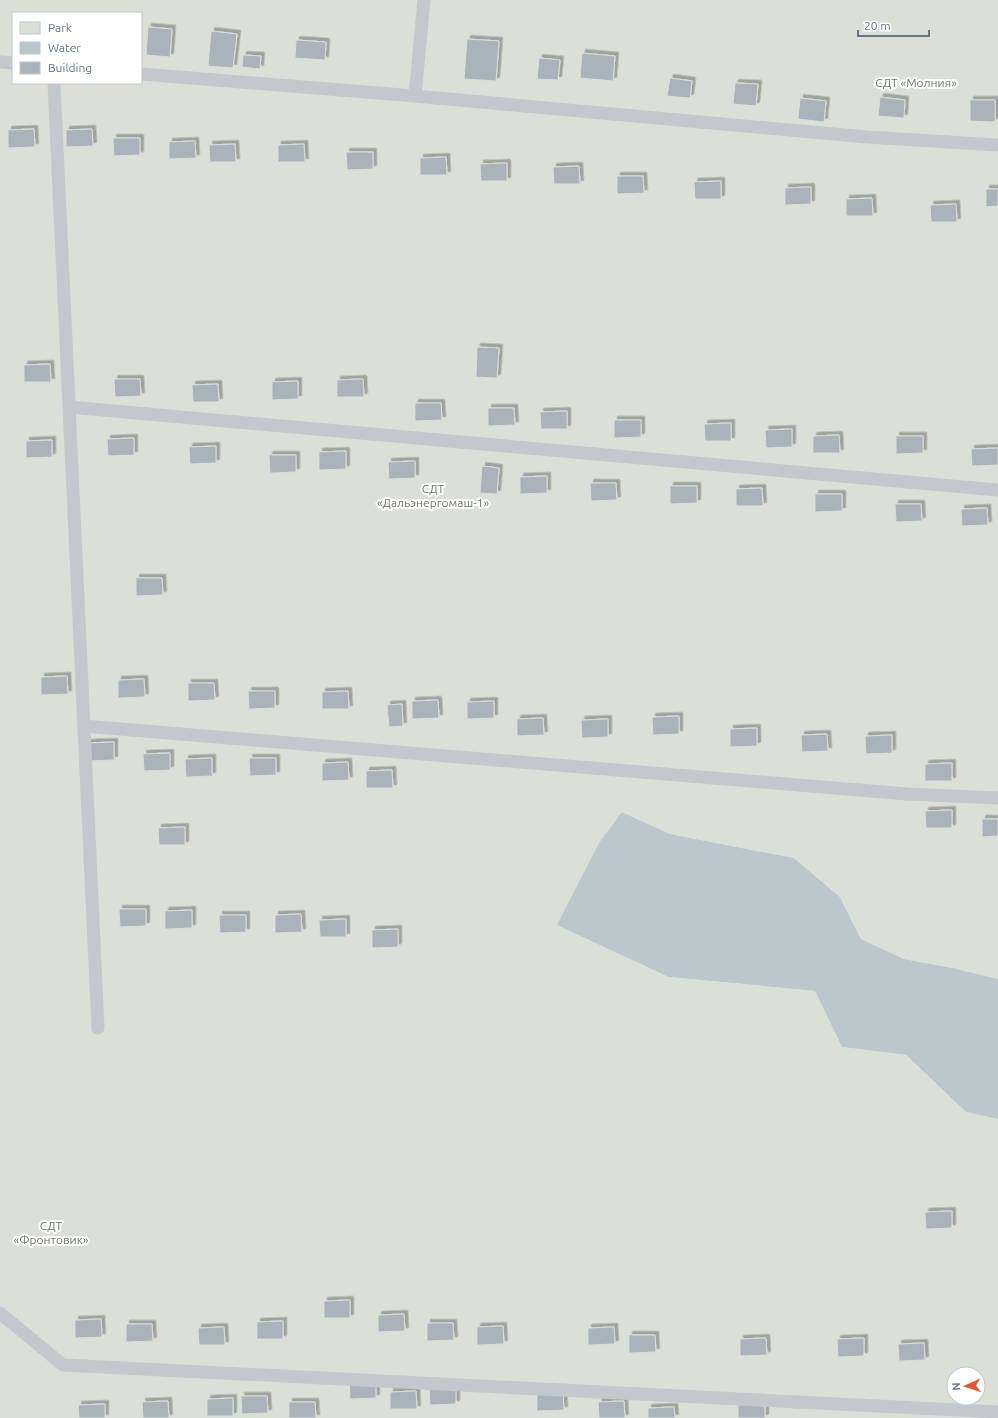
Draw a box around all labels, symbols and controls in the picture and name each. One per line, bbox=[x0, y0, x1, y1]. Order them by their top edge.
legend bbox=[12, 12, 142, 84]
scale bar bbox=[858, 12, 929, 38]
text: 20 m bbox=[864, 19, 891, 32]
text: Park bbox=[48, 21, 72, 34]
text: Water bbox=[48, 41, 81, 54]
text: Building bbox=[48, 61, 92, 74]
park label: СДТ «Молния» bbox=[875, 76, 957, 89]
park label: СДТ «Дальэнергомаш-1» bbox=[377, 482, 489, 509]
park label: СДТ «Фронтовик» bbox=[14, 1219, 89, 1246]
north arrow bbox=[946, 1366, 986, 1406]
text: N bbox=[950, 1382, 962, 1391]

